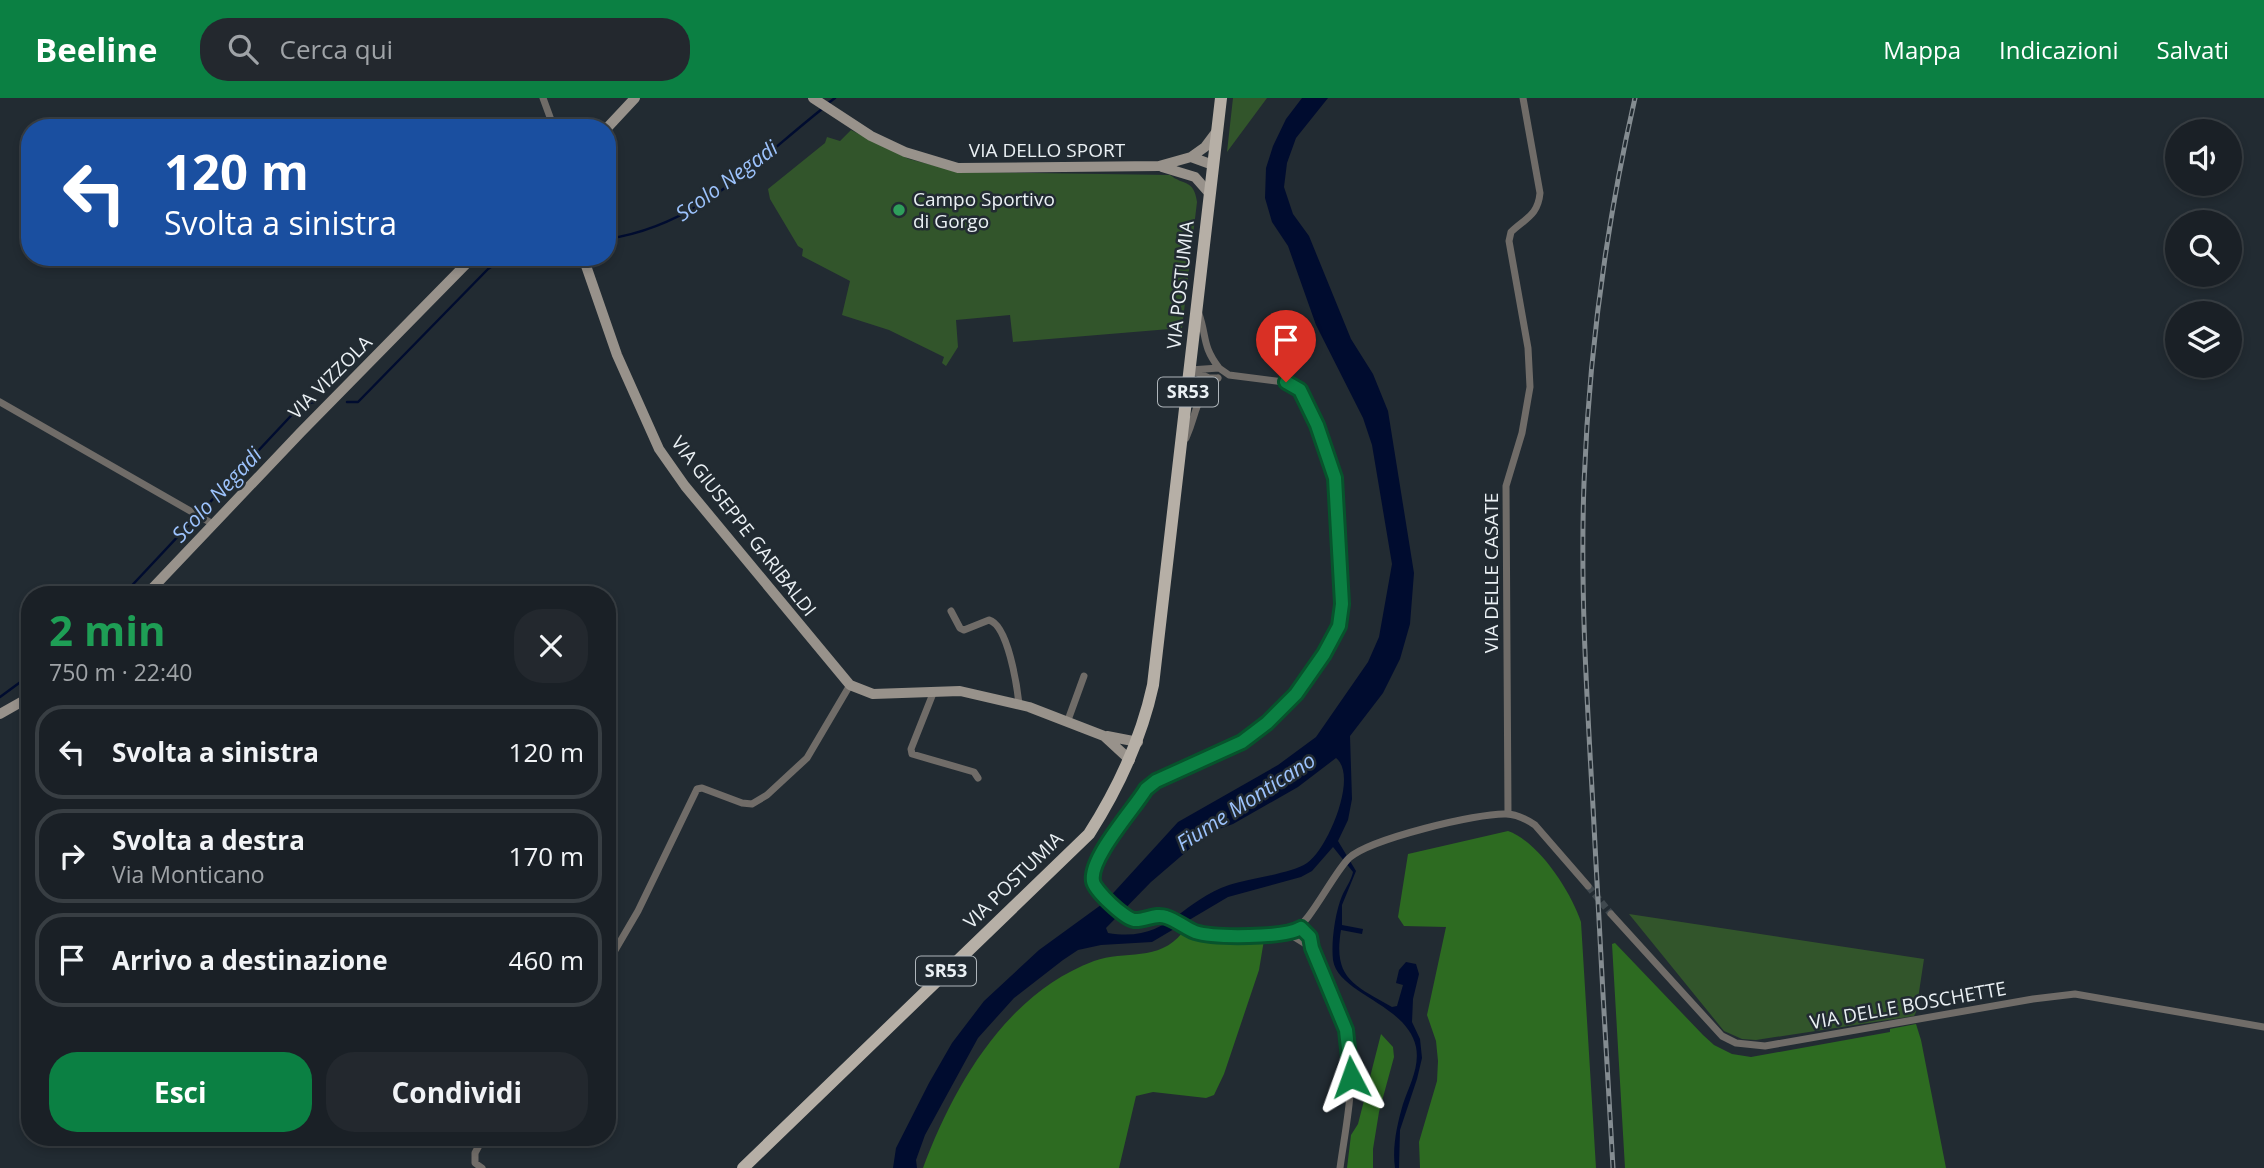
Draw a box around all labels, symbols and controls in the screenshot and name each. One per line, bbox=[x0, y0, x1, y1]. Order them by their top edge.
search box bbox=[200, 18, 690, 81]
text: Beeline bbox=[35, 27, 158, 72]
icon: search bbox=[224, 30, 262, 68]
text: Cerca qui bbox=[280, 31, 393, 67]
text: Mappa bbox=[1883, 33, 1961, 66]
text: Indicazioni bbox=[1999, 33, 2119, 66]
text: Salvati bbox=[2157, 33, 2229, 66]
map controls bbox=[2165, 119, 2242, 378]
button: sound bbox=[2165, 119, 2242, 196]
water label: Scolo Negadi bbox=[670, 133, 784, 227]
street label: VIA DELLO SPORT bbox=[969, 137, 1126, 163]
text: 120 m bbox=[164, 138, 309, 204]
icon: left bbox=[49, 147, 140, 238]
place label: Campo Sportivo di Gorgo bbox=[913, 186, 1055, 234]
text: Svolta a sinistra bbox=[164, 201, 397, 244]
marker: Campo Sportivo di Gorgo bbox=[891, 202, 907, 218]
button: search bbox=[2165, 210, 2242, 287]
street label: VIA POSTUMIA bbox=[1160, 220, 1200, 350]
button: layers bbox=[2165, 301, 2242, 378]
pin bbox=[1256, 310, 1316, 382]
icon: arrive bbox=[1267, 321, 1305, 359]
street label: VIA VIZZOLA bbox=[282, 329, 378, 425]
road number: SR53 bbox=[1158, 378, 1218, 406]
street label: VIA GIUSEPPE GARIBALDI bbox=[665, 431, 823, 621]
water label: Scolo Negadi bbox=[165, 440, 268, 548]
street label: VIA DELLE CASATE bbox=[1478, 493, 1504, 653]
text: 2 min bbox=[49, 601, 166, 658]
button: close bbox=[514, 609, 588, 683]
text: 750 m · 22:40 bbox=[49, 656, 192, 688]
icon: left bbox=[53, 733, 91, 771]
text: Svolta a sinistra bbox=[112, 734, 319, 770]
text: 120 m bbox=[509, 734, 584, 770]
water label: Fiume Monticano bbox=[1170, 746, 1320, 857]
text: Svolta a destra bbox=[112, 822, 305, 858]
street label: VIA POSTUMIA bbox=[958, 826, 1068, 934]
icon: right bbox=[53, 837, 91, 875]
text: 170 m bbox=[509, 838, 584, 874]
text: Via Monticano bbox=[112, 858, 265, 890]
icon: arrive bbox=[53, 941, 91, 979]
text: Arrivo a destinazione bbox=[112, 942, 388, 978]
text: 460 m bbox=[509, 942, 584, 978]
road number: SR53 bbox=[916, 956, 976, 986]
street label: VIA DELLE BOSCHETTE bbox=[1808, 975, 2008, 1035]
position arrow bbox=[1314, 1040, 1388, 1114]
button: Esci bbox=[49, 1052, 312, 1132]
button: Condividi bbox=[326, 1052, 588, 1132]

